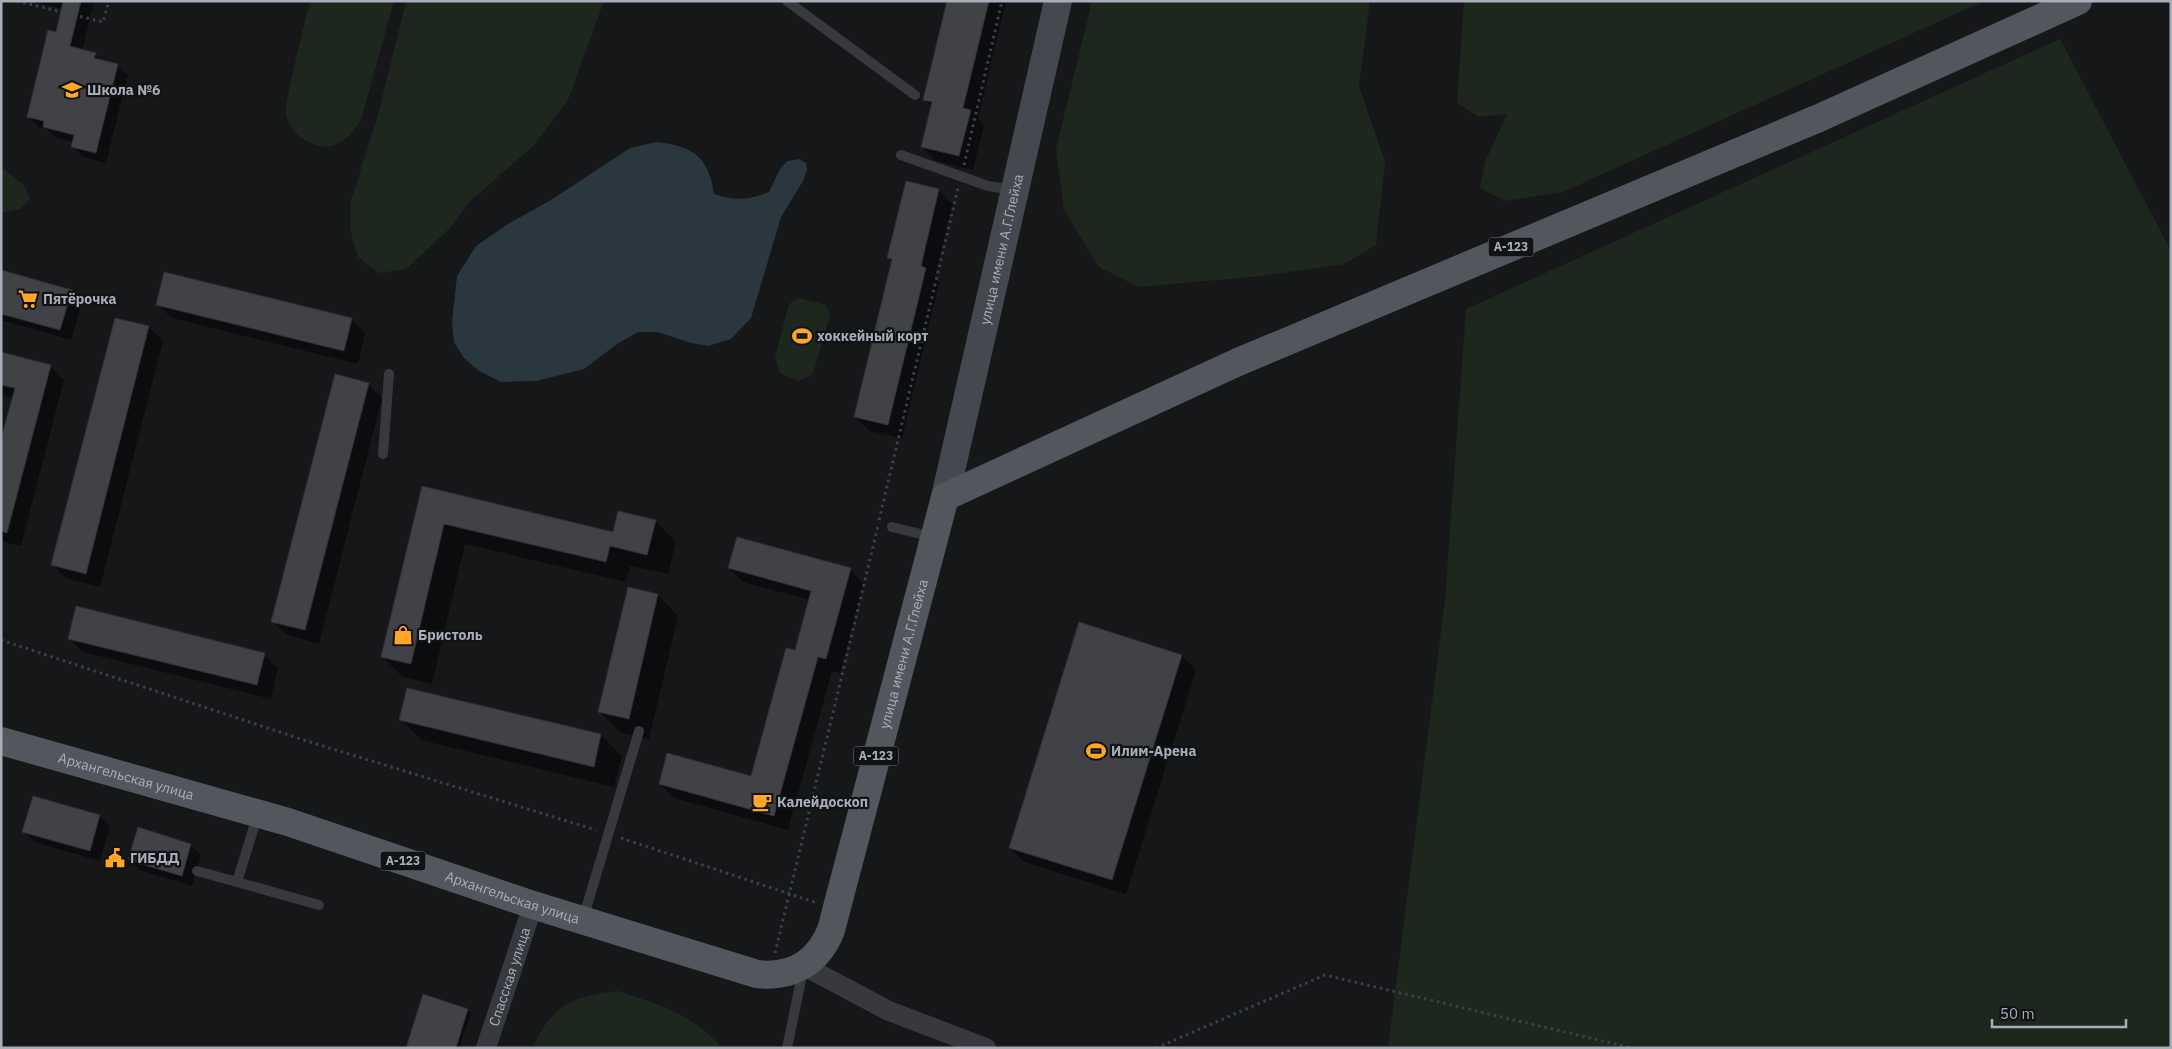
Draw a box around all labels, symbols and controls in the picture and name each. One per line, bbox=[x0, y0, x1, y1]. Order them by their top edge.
school or university icon: Школа №6 bbox=[61, 79, 83, 101]
place label: Школа №6 bbox=[87, 81, 160, 99]
street label: улица имени А.Г.Глейха bbox=[976, 172, 1027, 326]
road number: А-123 bbox=[1488, 238, 1534, 256]
supermarket icon: Пятёрочка bbox=[17, 288, 39, 310]
place label: Пятёрочка bbox=[43, 290, 116, 308]
sports icon: хоккейный корт bbox=[791, 325, 813, 347]
place label: хоккейный корт bbox=[817, 327, 929, 345]
street label: улица имени А.Г.Глейха bbox=[875, 577, 932, 731]
shop icon: Бристоль bbox=[392, 624, 414, 646]
place label: Бристоль bbox=[418, 626, 483, 644]
sports icon: Илим-Арена bbox=[1085, 740, 1107, 762]
place label: Илим-Арена bbox=[1111, 742, 1196, 760]
road number: А-123 bbox=[854, 746, 898, 766]
street label: Архангельская улица bbox=[56, 749, 196, 804]
cafe icon: Калейдоскоп bbox=[751, 791, 773, 813]
place label: Калейдоскоп bbox=[777, 793, 868, 811]
public building icon: ГИБДД bbox=[104, 847, 126, 869]
place label: ГИБДД bbox=[130, 849, 180, 867]
road number: А-123 bbox=[380, 851, 426, 870]
street label: Архангельская улица bbox=[443, 867, 582, 928]
street label: Спасская улица bbox=[485, 925, 534, 1028]
scale bar bbox=[1992, 996, 2126, 1028]
text: 50 m bbox=[2000, 1004, 2035, 1023]

